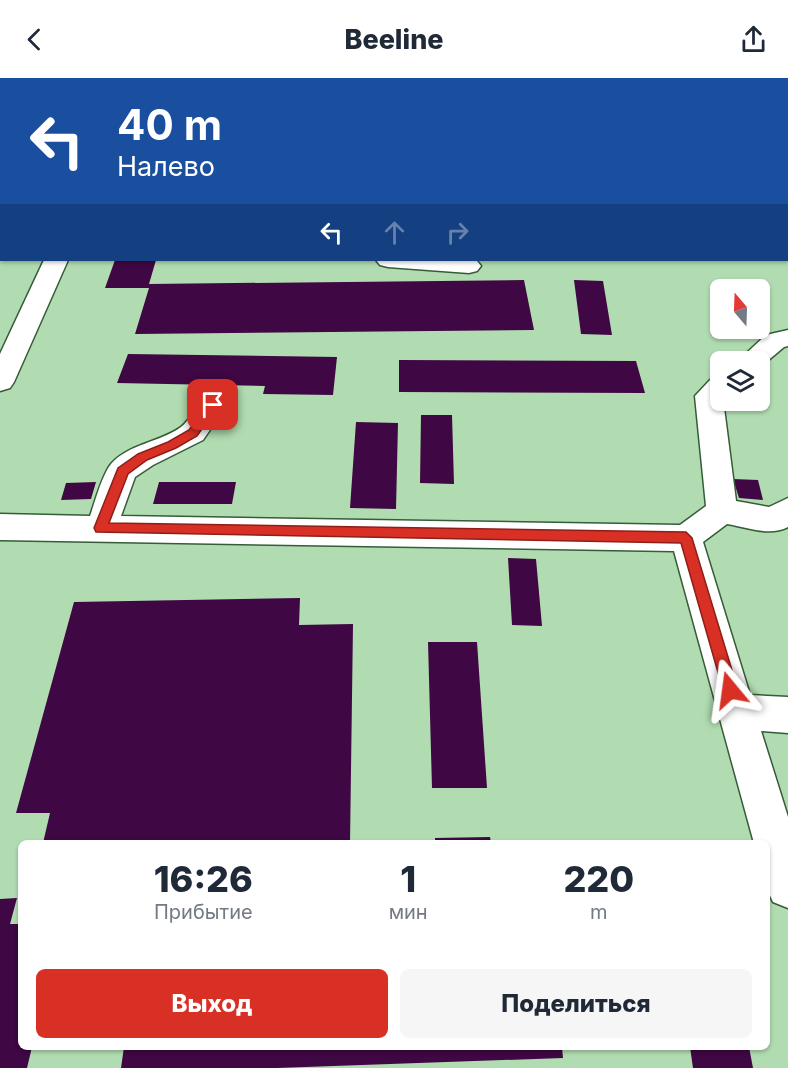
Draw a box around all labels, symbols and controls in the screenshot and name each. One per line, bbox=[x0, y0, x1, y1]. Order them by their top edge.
icon: back bbox=[18, 23, 51, 56]
text: Beeline bbox=[344, 23, 444, 56]
icon: share bbox=[737, 23, 770, 56]
text: 40 m bbox=[117, 99, 222, 150]
icon: left bbox=[18, 102, 96, 180]
text: Налево bbox=[117, 150, 215, 183]
icon: left bbox=[315, 216, 348, 249]
icon: ahead bbox=[378, 216, 411, 249]
icon: right bbox=[441, 216, 474, 249]
north arrow bbox=[710, 279, 770, 339]
map controls bbox=[710, 279, 770, 411]
button: layers bbox=[710, 351, 770, 411]
pin bbox=[187, 379, 238, 430]
icon: arrive bbox=[196, 388, 229, 421]
position arrow bbox=[698, 658, 762, 722]
text: 16:26 bbox=[154, 857, 253, 901]
text: 1 bbox=[400, 857, 416, 901]
text: 220 bbox=[563, 857, 634, 901]
text: Прибытие bbox=[154, 900, 253, 924]
text: мин bbox=[389, 900, 428, 924]
text: m bbox=[590, 900, 608, 924]
button: Выход bbox=[36, 969, 388, 1038]
button: Поделиться bbox=[400, 969, 752, 1038]

